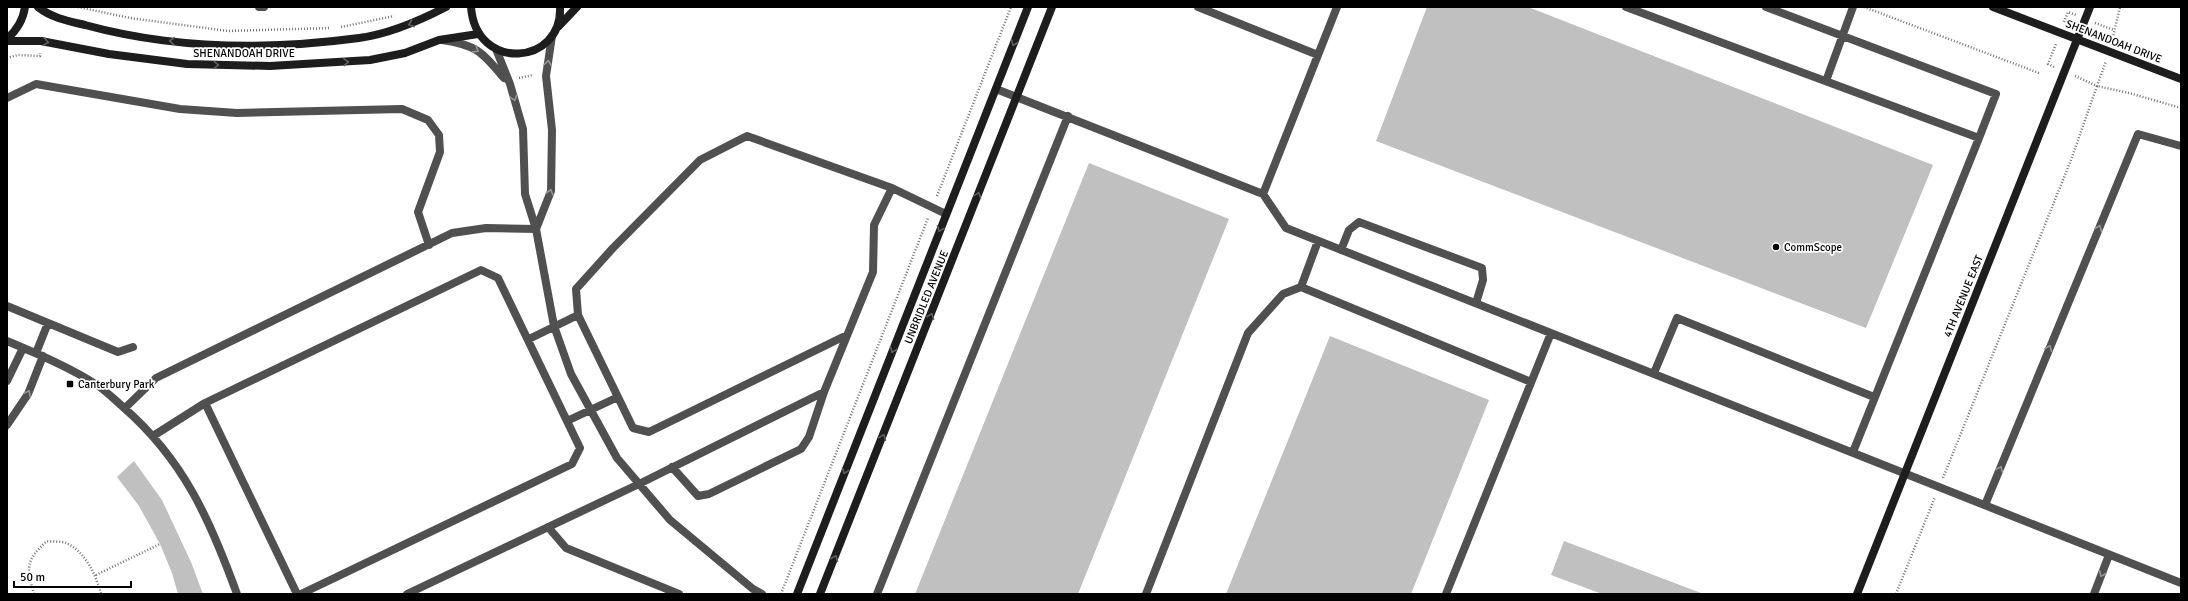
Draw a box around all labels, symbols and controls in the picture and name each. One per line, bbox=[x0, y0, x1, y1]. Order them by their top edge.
street label: SHENANDOAH DRIVE bbox=[2064, 17, 2164, 66]
one-way arrow bbox=[408, 19, 415, 28]
one-way arrow bbox=[43, 37, 49, 46]
one-way arrow bbox=[169, 37, 175, 46]
one-way arrow bbox=[1010, 40, 1018, 47]
one-way arrow bbox=[472, 45, 479, 53]
street label: SHENANDOAH DRIVE bbox=[193, 47, 295, 60]
one-way arrow bbox=[343, 57, 349, 66]
one-way arrow bbox=[543, 60, 552, 66]
one-way arrow bbox=[213, 61, 219, 69]
one-way arrow bbox=[509, 95, 518, 102]
one-way arrow bbox=[545, 189, 553, 196]
one-way arrow bbox=[974, 192, 982, 199]
one-way arrow bbox=[2094, 225, 2102, 233]
one-way arrow bbox=[937, 226, 945, 233]
place label: CommScope bbox=[1784, 241, 1842, 254]
marker: CommScope bbox=[1771, 242, 1781, 252]
street label: UNBRIDLED AVENUE bbox=[902, 249, 951, 346]
street label: 4TH AVENUE EAST bbox=[1941, 253, 1986, 339]
one-way arrow bbox=[926, 313, 934, 320]
one-way arrow bbox=[2045, 345, 2053, 352]
one-way arrow bbox=[889, 347, 897, 354]
place label: Canterbury Park bbox=[78, 378, 155, 391]
marker: Canterbury Park bbox=[65, 379, 75, 389]
one-way arrow bbox=[23, 389, 31, 397]
one-way arrow bbox=[878, 433, 886, 440]
one-way arrow bbox=[1995, 465, 2003, 472]
one-way arrow bbox=[842, 468, 850, 475]
one-way arrow bbox=[830, 554, 838, 561]
scale bar bbox=[14, 563, 131, 589]
text: 50 m bbox=[20, 570, 45, 585]
one-way arrow bbox=[2098, 571, 2106, 578]

